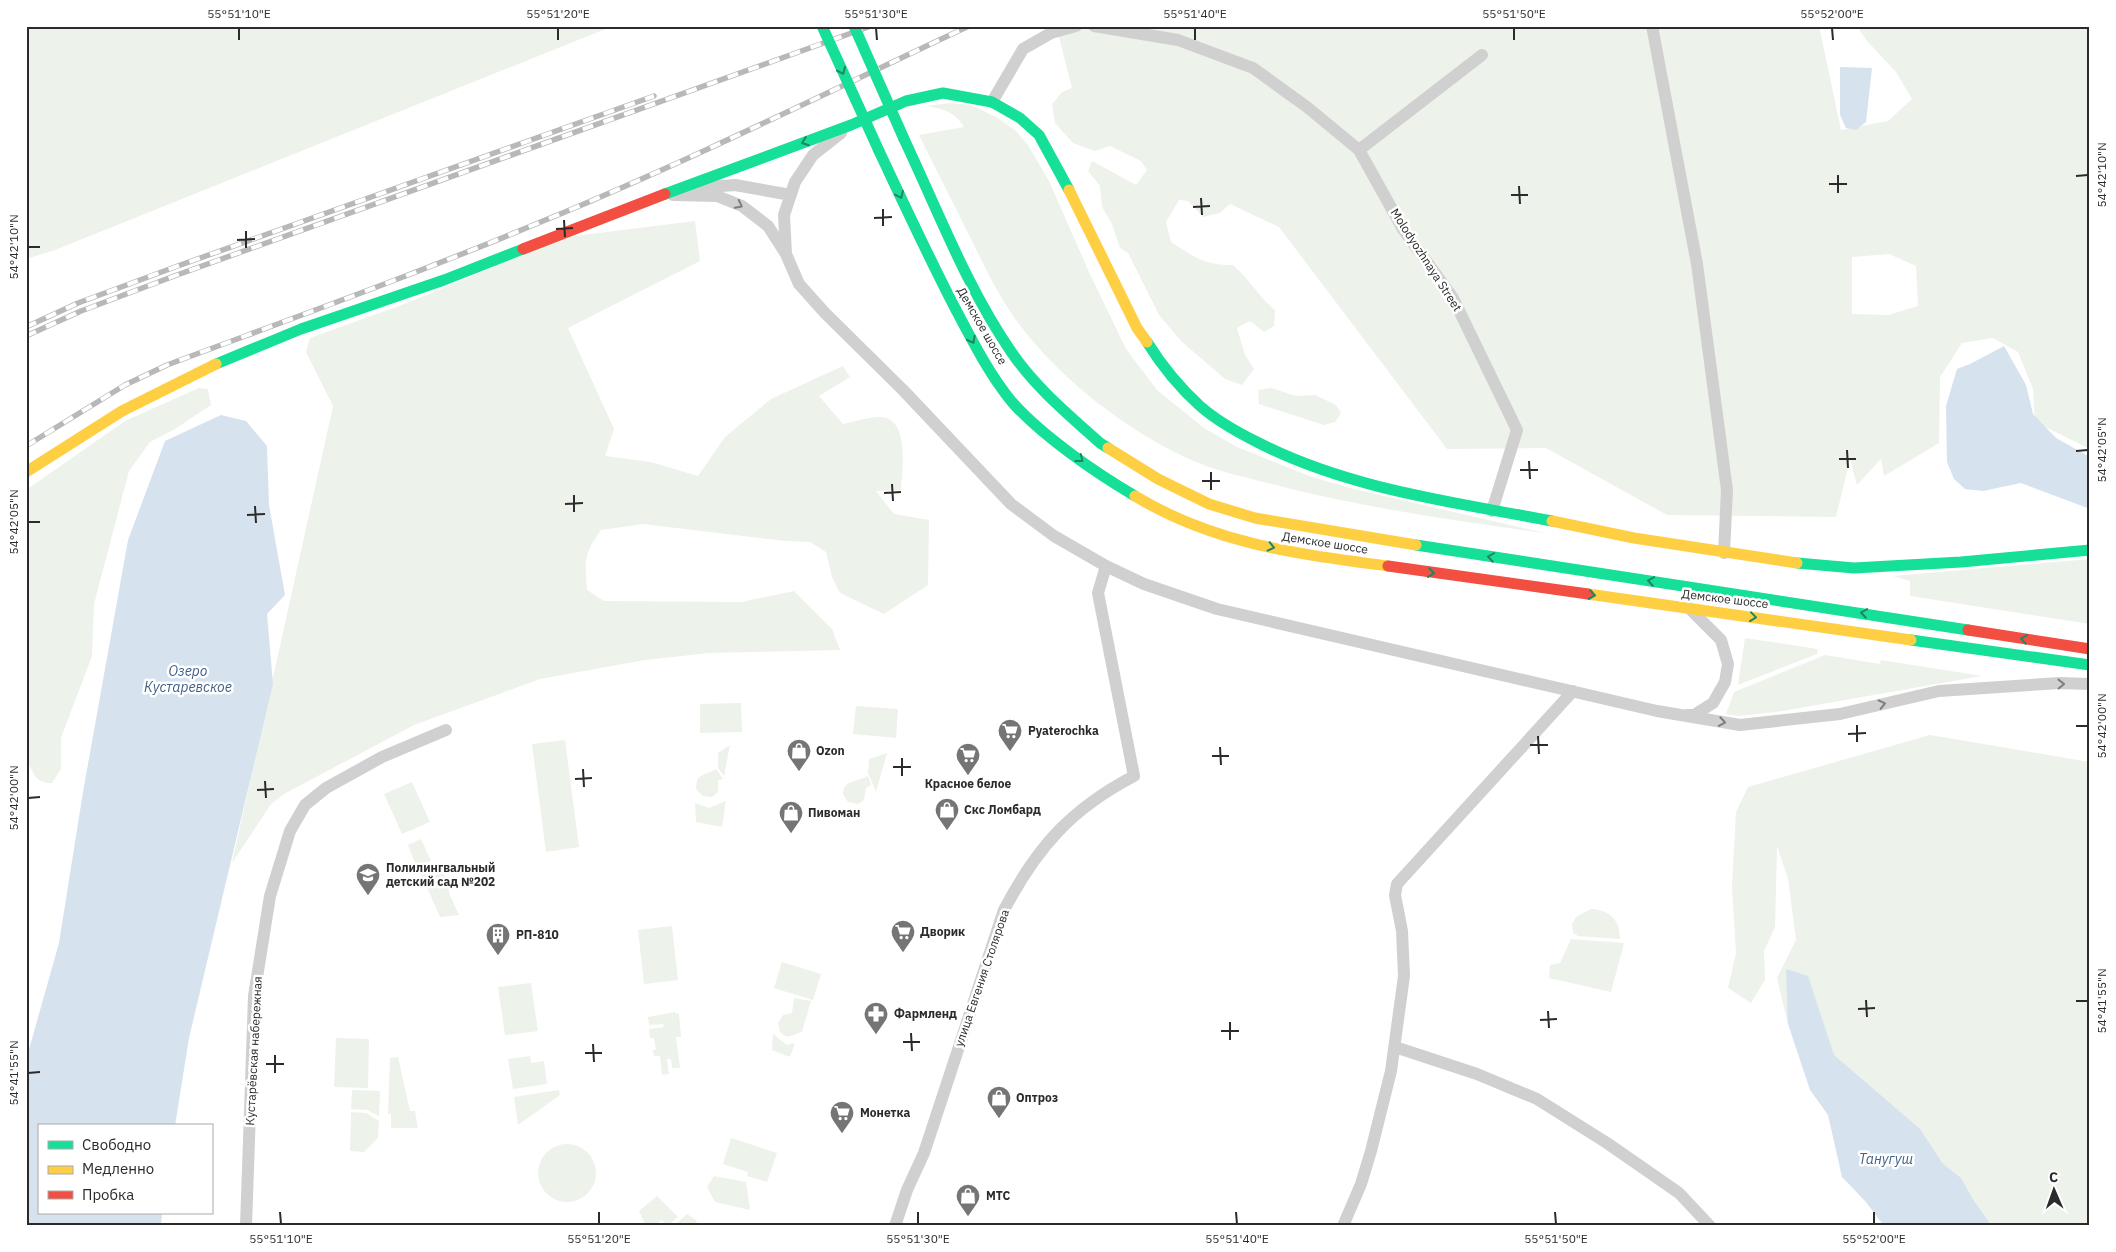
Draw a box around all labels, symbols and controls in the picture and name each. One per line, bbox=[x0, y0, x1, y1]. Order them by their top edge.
text: 55°51'10"E bbox=[207, 6, 271, 21]
text: 55°51'20"E bbox=[526, 6, 590, 21]
text: 55°51'30"E bbox=[844, 6, 908, 21]
text: 55°51'40"E bbox=[1163, 6, 1227, 21]
text: 55°51'50"E bbox=[1482, 6, 1546, 21]
text: 55°52'00"E bbox=[1800, 6, 1864, 21]
one-way arrow bbox=[836, 66, 847, 75]
one-way arrow bbox=[802, 136, 810, 146]
text: 54°42'10"N bbox=[2094, 142, 2109, 208]
one-way arrow bbox=[894, 190, 904, 199]
one-way arrow bbox=[734, 199, 743, 209]
street label: Molodyozhnaya Street bbox=[1388, 206, 1465, 314]
text: 54°42'10"N bbox=[6, 214, 21, 280]
street label: Демское шоссе bbox=[954, 284, 1011, 368]
one-way arrow bbox=[966, 335, 976, 344]
text: 54°42'05"N bbox=[2094, 417, 2109, 483]
one-way arrow bbox=[1075, 454, 1084, 463]
text: 54°42'05"N bbox=[6, 489, 21, 555]
street label: Демское шоссе bbox=[1281, 528, 1370, 557]
one-way arrow bbox=[1266, 542, 1275, 552]
one-way arrow bbox=[1486, 552, 1495, 562]
one-way arrow bbox=[1427, 567, 1436, 577]
one-way arrow bbox=[1647, 577, 1656, 587]
street label: Демское шоссе bbox=[1681, 586, 1770, 611]
one-way arrow bbox=[1589, 589, 1597, 600]
one-way arrow bbox=[1859, 609, 1868, 619]
one-way arrow bbox=[1749, 611, 1758, 621]
one-way arrow bbox=[2020, 634, 2028, 645]
water label: Озеро Кустаревское bbox=[144, 662, 232, 696]
one-way arrow bbox=[2057, 679, 2065, 689]
text: 54°42'00"N bbox=[2094, 693, 2109, 759]
one-way arrow bbox=[1878, 699, 1887, 710]
one-way arrow bbox=[1717, 717, 1726, 727]
supermarket icon: Pyaterochka bbox=[997, 718, 1023, 752]
place label: Pyaterochka bbox=[1028, 723, 1099, 738]
shop icon: Ozon bbox=[786, 738, 812, 772]
supermarket icon: Красное белое bbox=[955, 742, 981, 776]
place label: Ozon bbox=[816, 743, 845, 758]
text: 54°42'00"N bbox=[6, 765, 21, 831]
place label: Красное белое bbox=[925, 776, 1011, 791]
shop icon: Скс Ломбард bbox=[934, 797, 960, 831]
shop icon: Пивоман bbox=[778, 800, 804, 834]
place label: Скс Ломбард bbox=[964, 802, 1041, 817]
place label: Пивоман bbox=[808, 805, 860, 820]
place label: Полилингвальный детский сад №202 bbox=[386, 860, 495, 889]
school or university icon: Полилингвальный детский сад №202 bbox=[355, 862, 381, 896]
street label: улица Евгения Столярова bbox=[951, 907, 1012, 1048]
supermarket icon: Дворик bbox=[890, 919, 916, 953]
building icon: РП-810 bbox=[485, 922, 511, 956]
place label: Дворик bbox=[920, 924, 965, 939]
place label: РП-810 bbox=[516, 927, 559, 942]
text: 54°41'55"N bbox=[2094, 968, 2109, 1034]
street label: Кустарёвская набережная bbox=[242, 976, 265, 1126]
pharmacy icon: Фармленд bbox=[863, 1001, 889, 1035]
place label: Фармленд bbox=[894, 1006, 957, 1021]
text: 54°41'55"N bbox=[6, 1040, 21, 1106]
shop icon: Оптроз bbox=[986, 1085, 1012, 1119]
place label: Оптроз bbox=[1016, 1090, 1058, 1105]
supermarket icon: Монетка bbox=[829, 1100, 855, 1134]
place label: Монетка bbox=[860, 1105, 911, 1120]
legend bbox=[38, 1124, 212, 1214]
text: Свободно bbox=[82, 1135, 151, 1154]
water label: Танугуш bbox=[1859, 1150, 1913, 1168]
text: Медленно bbox=[82, 1159, 154, 1178]
north arrow bbox=[2028, 1164, 2078, 1214]
text: С bbox=[2049, 1168, 2058, 1186]
shop icon: МТС bbox=[955, 1183, 981, 1217]
text: Пробка bbox=[82, 1185, 134, 1204]
place label: МТС bbox=[986, 1188, 1011, 1203]
text: 55°51'10"E bbox=[249, 1231, 313, 1246]
text: 55°51'20"E bbox=[567, 1231, 631, 1246]
text: 55°51'30"E bbox=[886, 1231, 950, 1246]
text: 55°51'40"E bbox=[1205, 1231, 1269, 1246]
text: 55°51'50"E bbox=[1524, 1231, 1588, 1246]
text: 55°52'00"E bbox=[1842, 1231, 1906, 1246]

